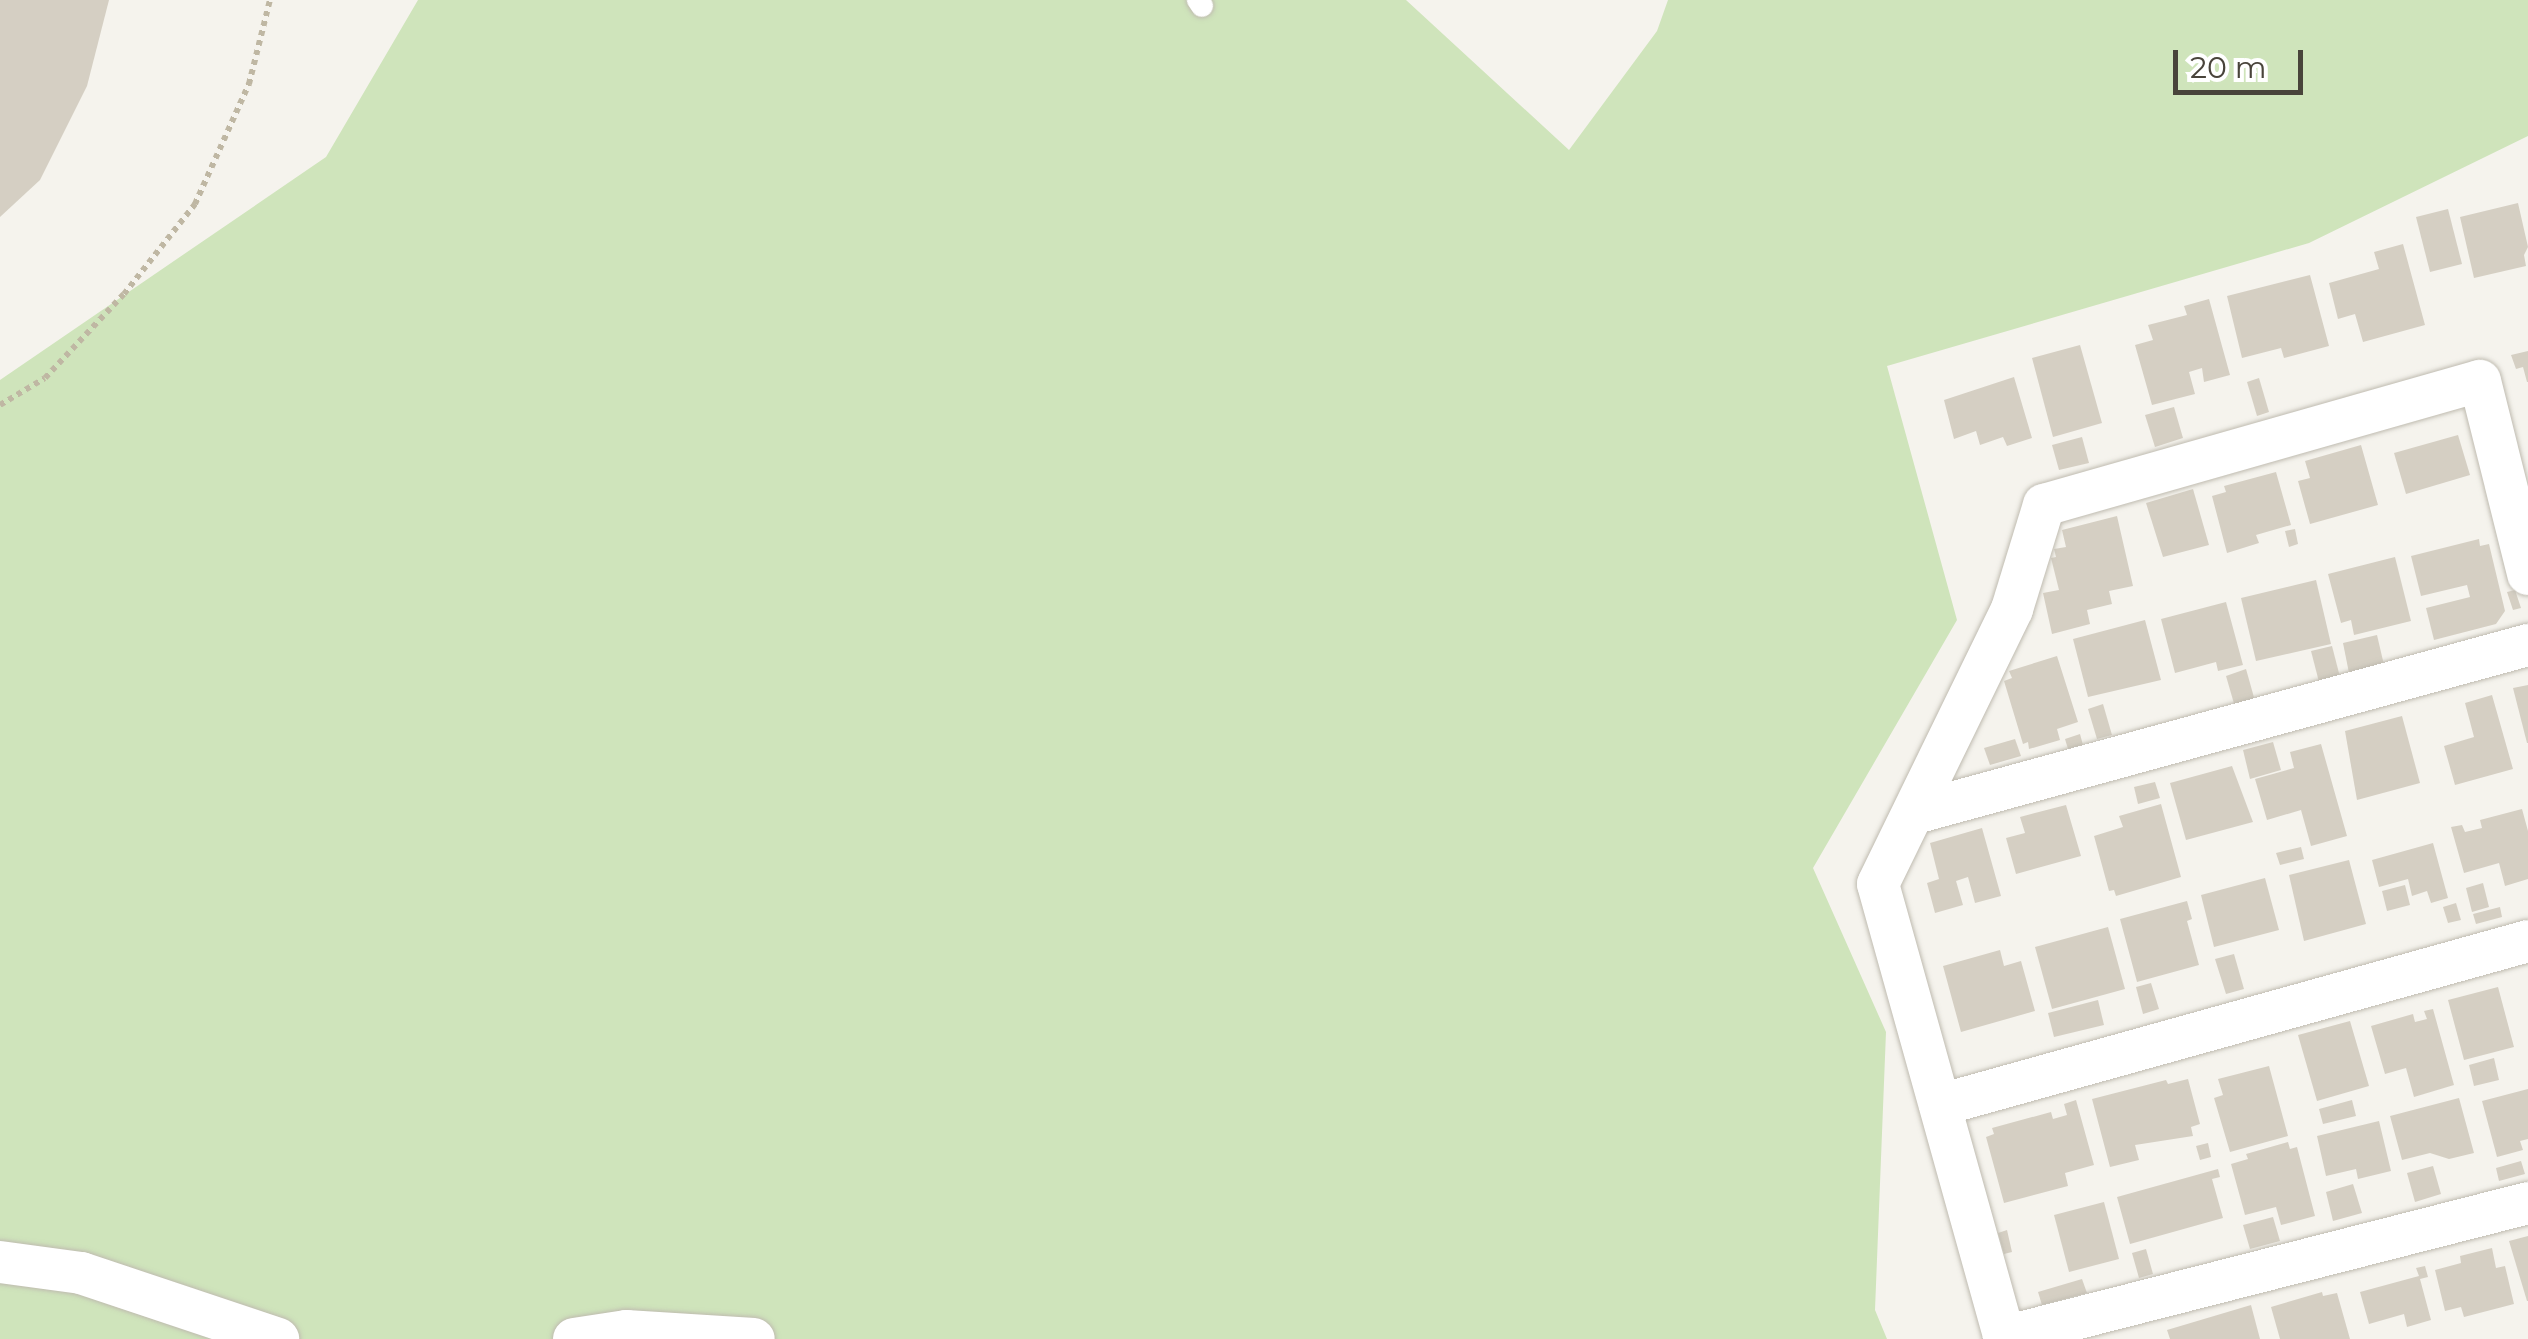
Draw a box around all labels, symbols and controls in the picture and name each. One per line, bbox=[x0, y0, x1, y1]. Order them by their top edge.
scale bar bbox=[2178, 30, 2308, 92]
text: 20 m bbox=[2190, 49, 2267, 86]

